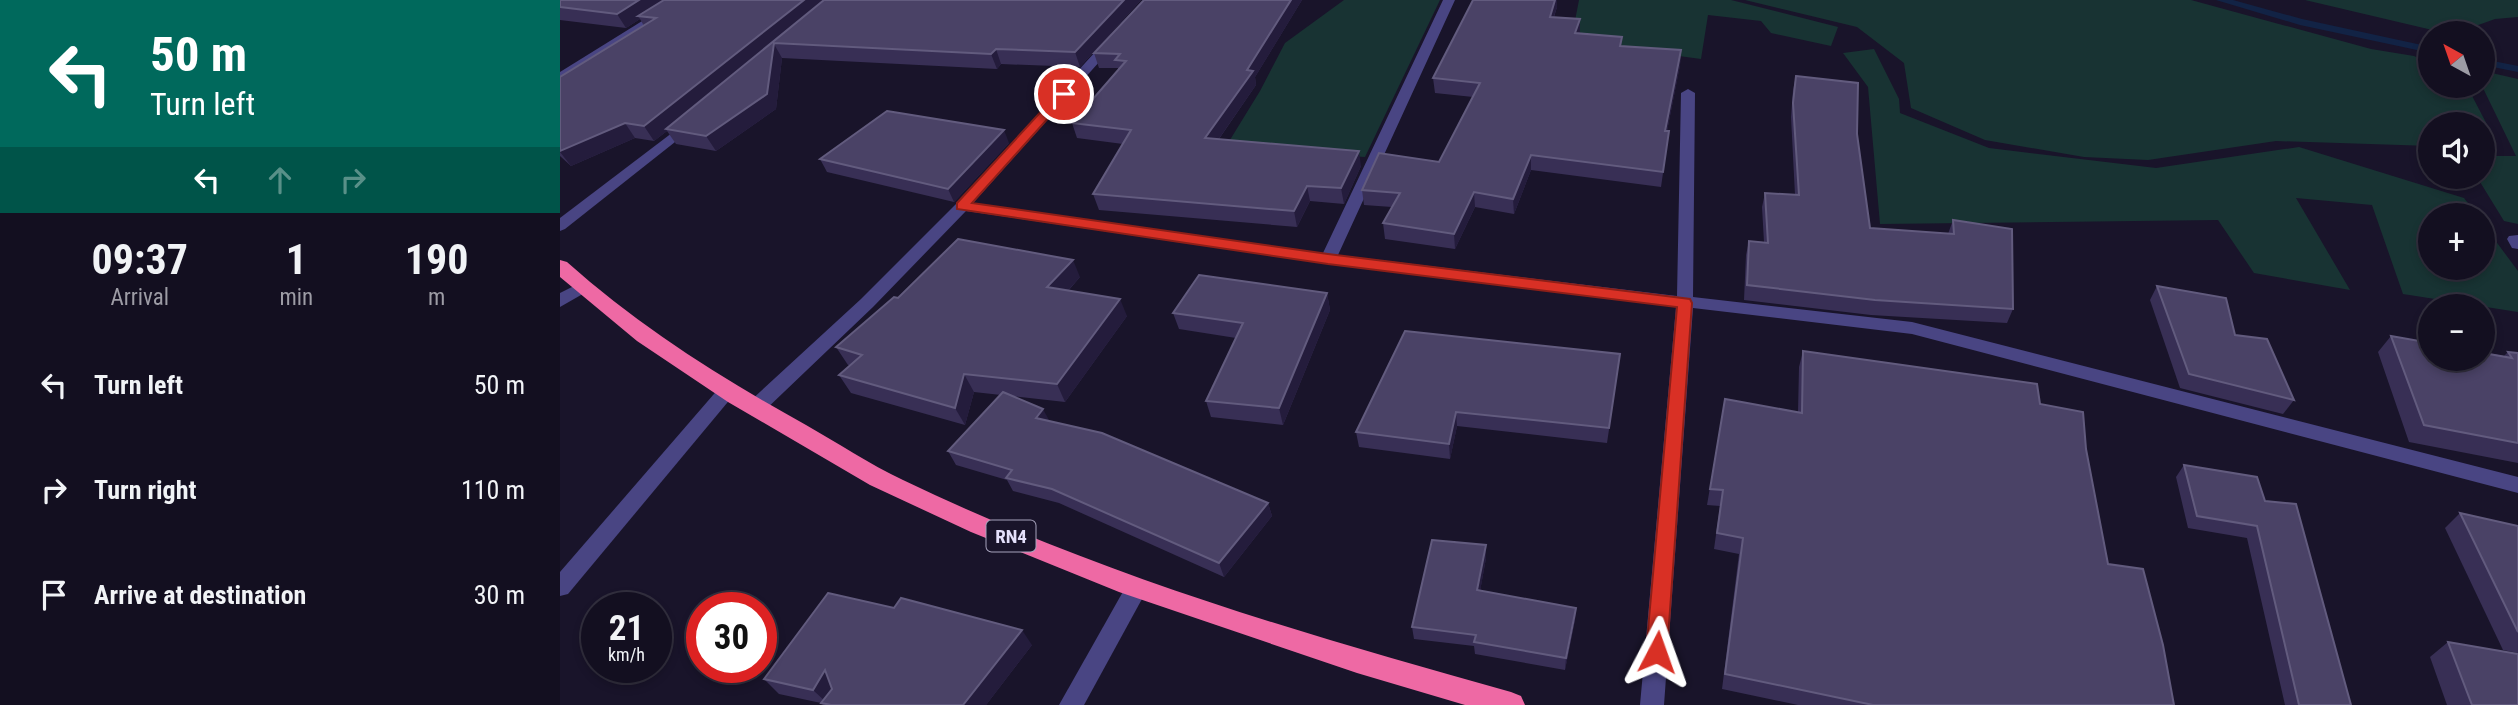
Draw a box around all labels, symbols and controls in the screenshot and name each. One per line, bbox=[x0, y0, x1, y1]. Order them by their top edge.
north arrow bbox=[2418, 21, 2496, 98]
map controls bbox=[2418, 21, 2495, 371]
text: 50 m bbox=[150, 26, 247, 83]
icon: left bbox=[35, 28, 126, 119]
pin bbox=[1034, 64, 1094, 124]
icon: arrive bbox=[1045, 75, 1083, 113]
text: Turn left bbox=[150, 85, 255, 123]
button: sound bbox=[2418, 112, 2495, 189]
icon: left bbox=[188, 161, 226, 199]
icon: ahead bbox=[261, 161, 299, 199]
icon: right bbox=[334, 161, 372, 199]
button: + bbox=[2418, 203, 2495, 280]
text: 09:37 bbox=[92, 235, 188, 284]
text: 1 bbox=[286, 235, 307, 284]
text: 190 bbox=[405, 235, 468, 284]
text: Arrival bbox=[110, 284, 169, 311]
text: min bbox=[279, 284, 313, 311]
text: m bbox=[428, 284, 445, 311]
button: − bbox=[2418, 294, 2495, 371]
icon: left bbox=[35, 366, 73, 404]
text: Turn left bbox=[94, 370, 183, 400]
text: 50 m bbox=[474, 370, 525, 400]
icon: right bbox=[35, 471, 73, 509]
text: Turn right bbox=[94, 475, 196, 505]
text: 110 m bbox=[461, 475, 525, 505]
road number: RN4 bbox=[986, 520, 1036, 552]
icon: arrive bbox=[35, 576, 73, 614]
text: Arrive at destination bbox=[94, 580, 306, 610]
text: 30 m bbox=[474, 580, 525, 610]
speed limit sign: 30 bbox=[686, 592, 777, 683]
text: 21 bbox=[609, 608, 644, 649]
position arrow bbox=[1620, 615, 1694, 689]
text: km/h bbox=[608, 644, 645, 665]

